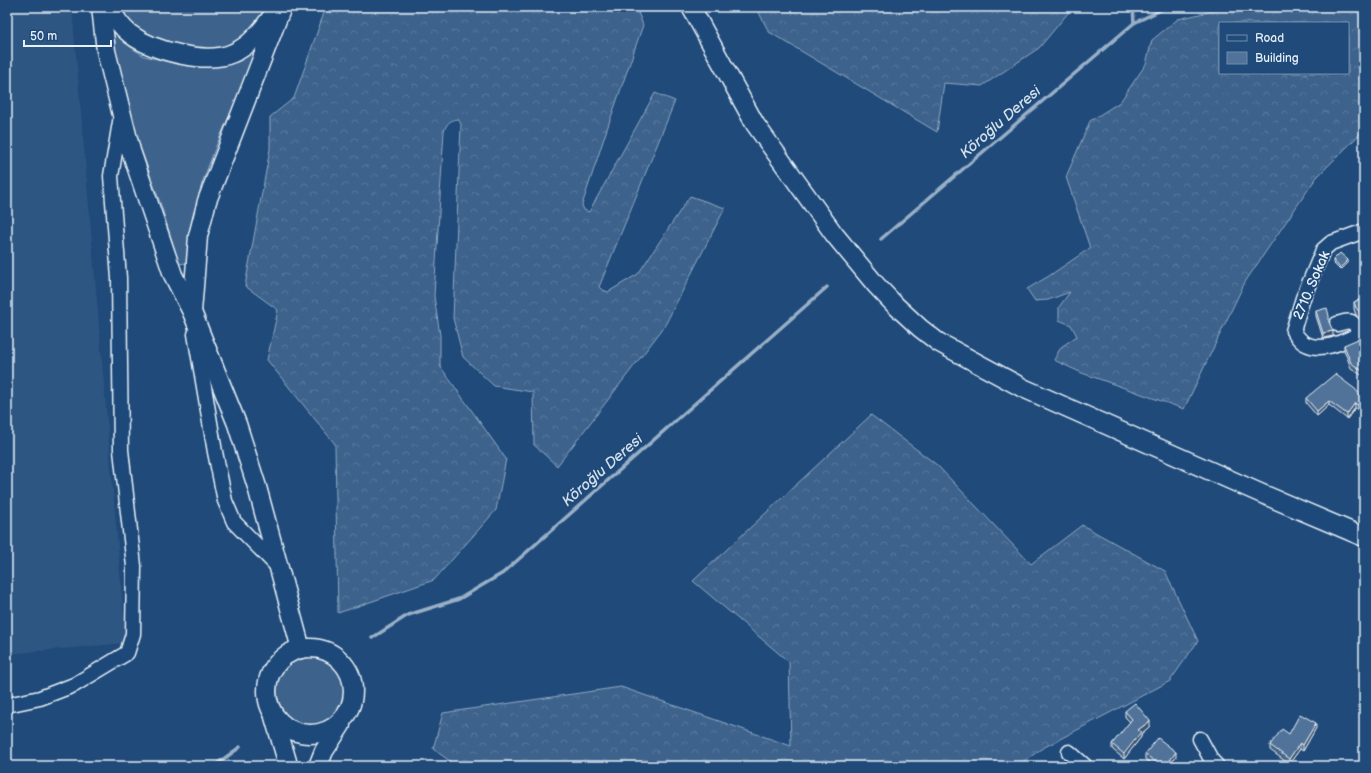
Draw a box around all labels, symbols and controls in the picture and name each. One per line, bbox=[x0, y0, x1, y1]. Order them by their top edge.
scale bar bbox=[24, 22, 111, 48]
legend bbox=[1219, 22, 1349, 74]
text: 50 m bbox=[30, 29, 57, 44]
text: Road bbox=[1255, 31, 1284, 46]
text: Building bbox=[1255, 51, 1299, 66]
water label: Köroğlu Deresi bbox=[956, 82, 1045, 163]
street label: 2710. Sokak bbox=[1289, 248, 1334, 322]
water label: Köroğlu Deresi bbox=[558, 430, 647, 511]

